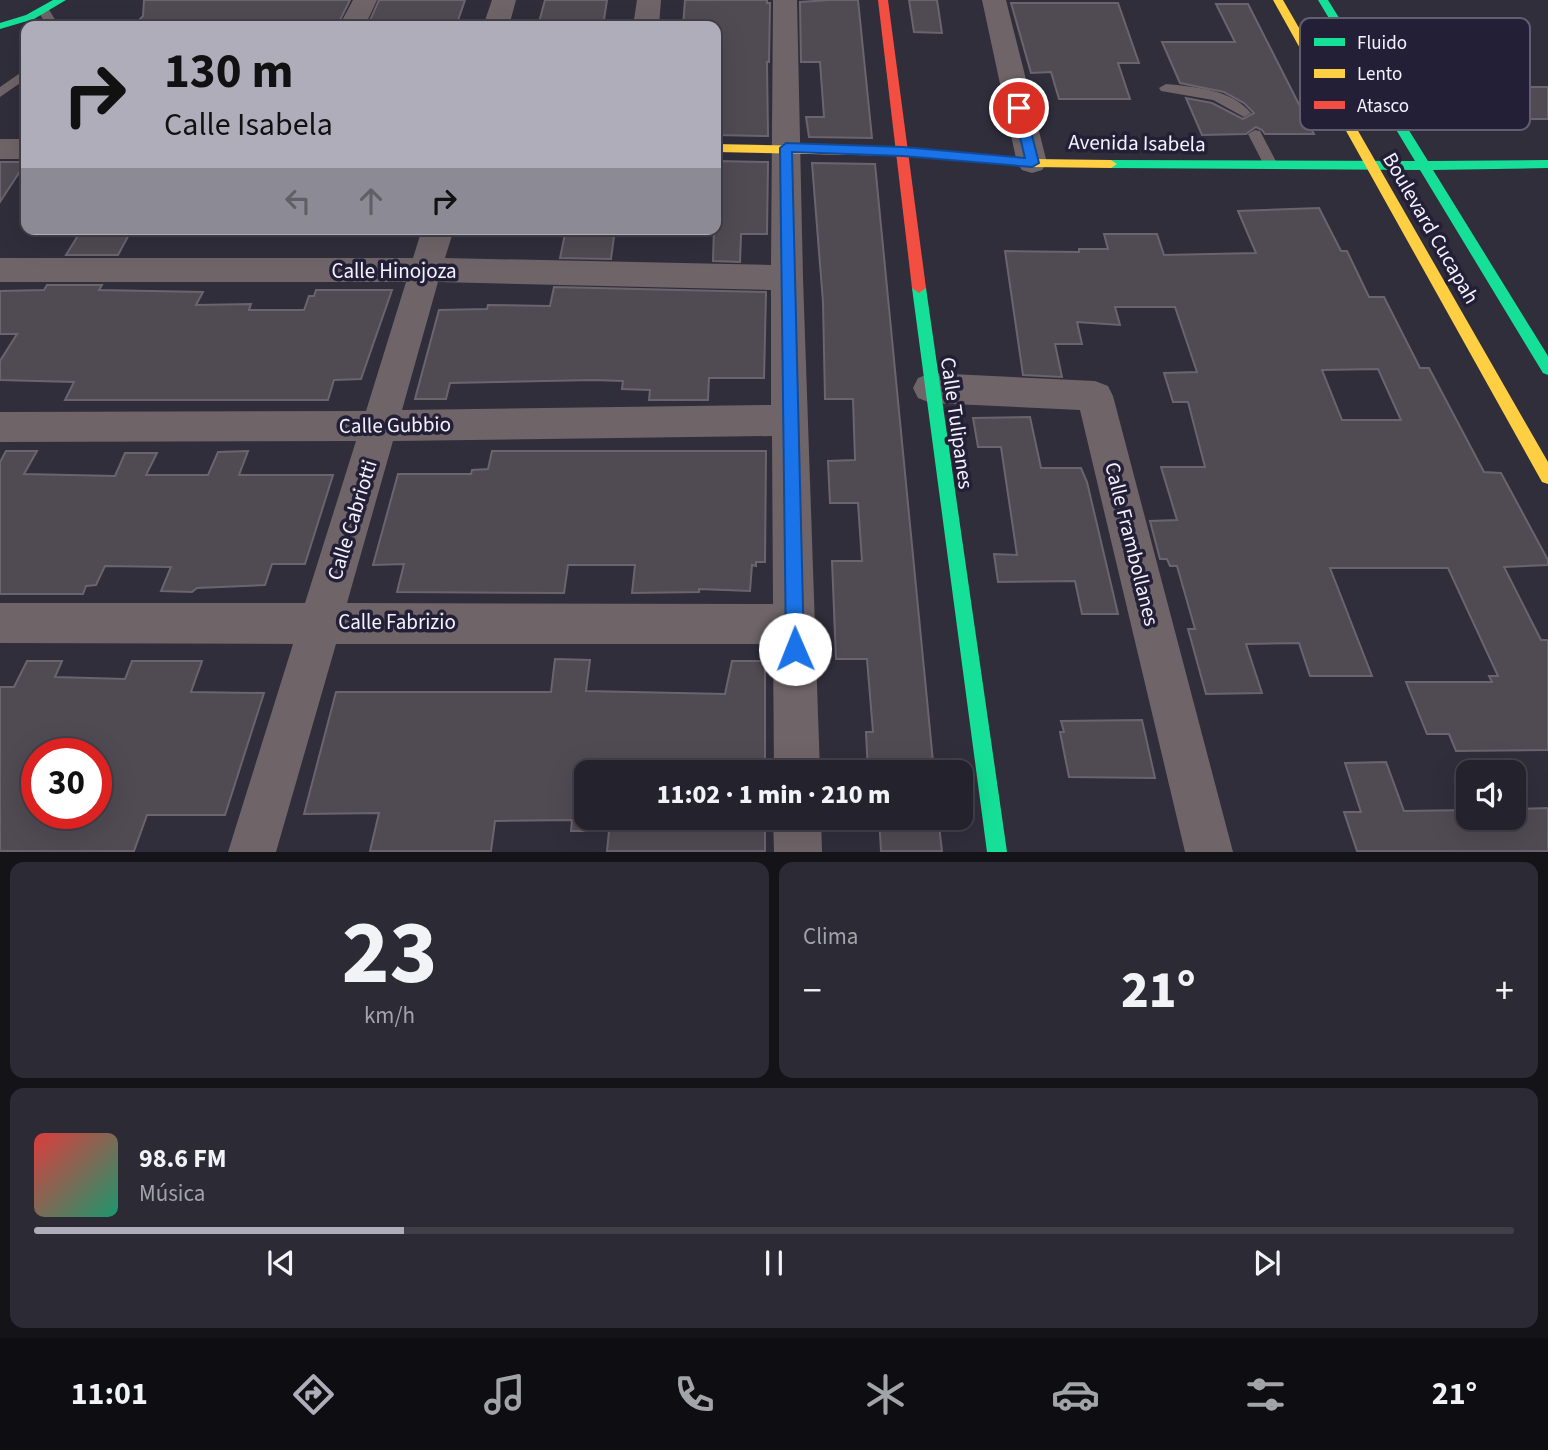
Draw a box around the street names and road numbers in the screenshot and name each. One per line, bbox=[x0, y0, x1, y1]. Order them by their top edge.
street label: Avenida Isabela bbox=[1068, 127, 1206, 159]
street label: Boulevard Cucapah bbox=[1375, 147, 1487, 309]
street label: Calle Hinojoza bbox=[331, 256, 457, 286]
street label: Calle Tulipanes bbox=[933, 355, 981, 491]
street label: Calle Gubbio bbox=[339, 409, 451, 441]
street label: Calle Cabriotti bbox=[319, 456, 385, 584]
street label: Calle Frambollanes bbox=[1097, 459, 1167, 629]
street label: Calle Fabrizio bbox=[338, 607, 456, 637]

